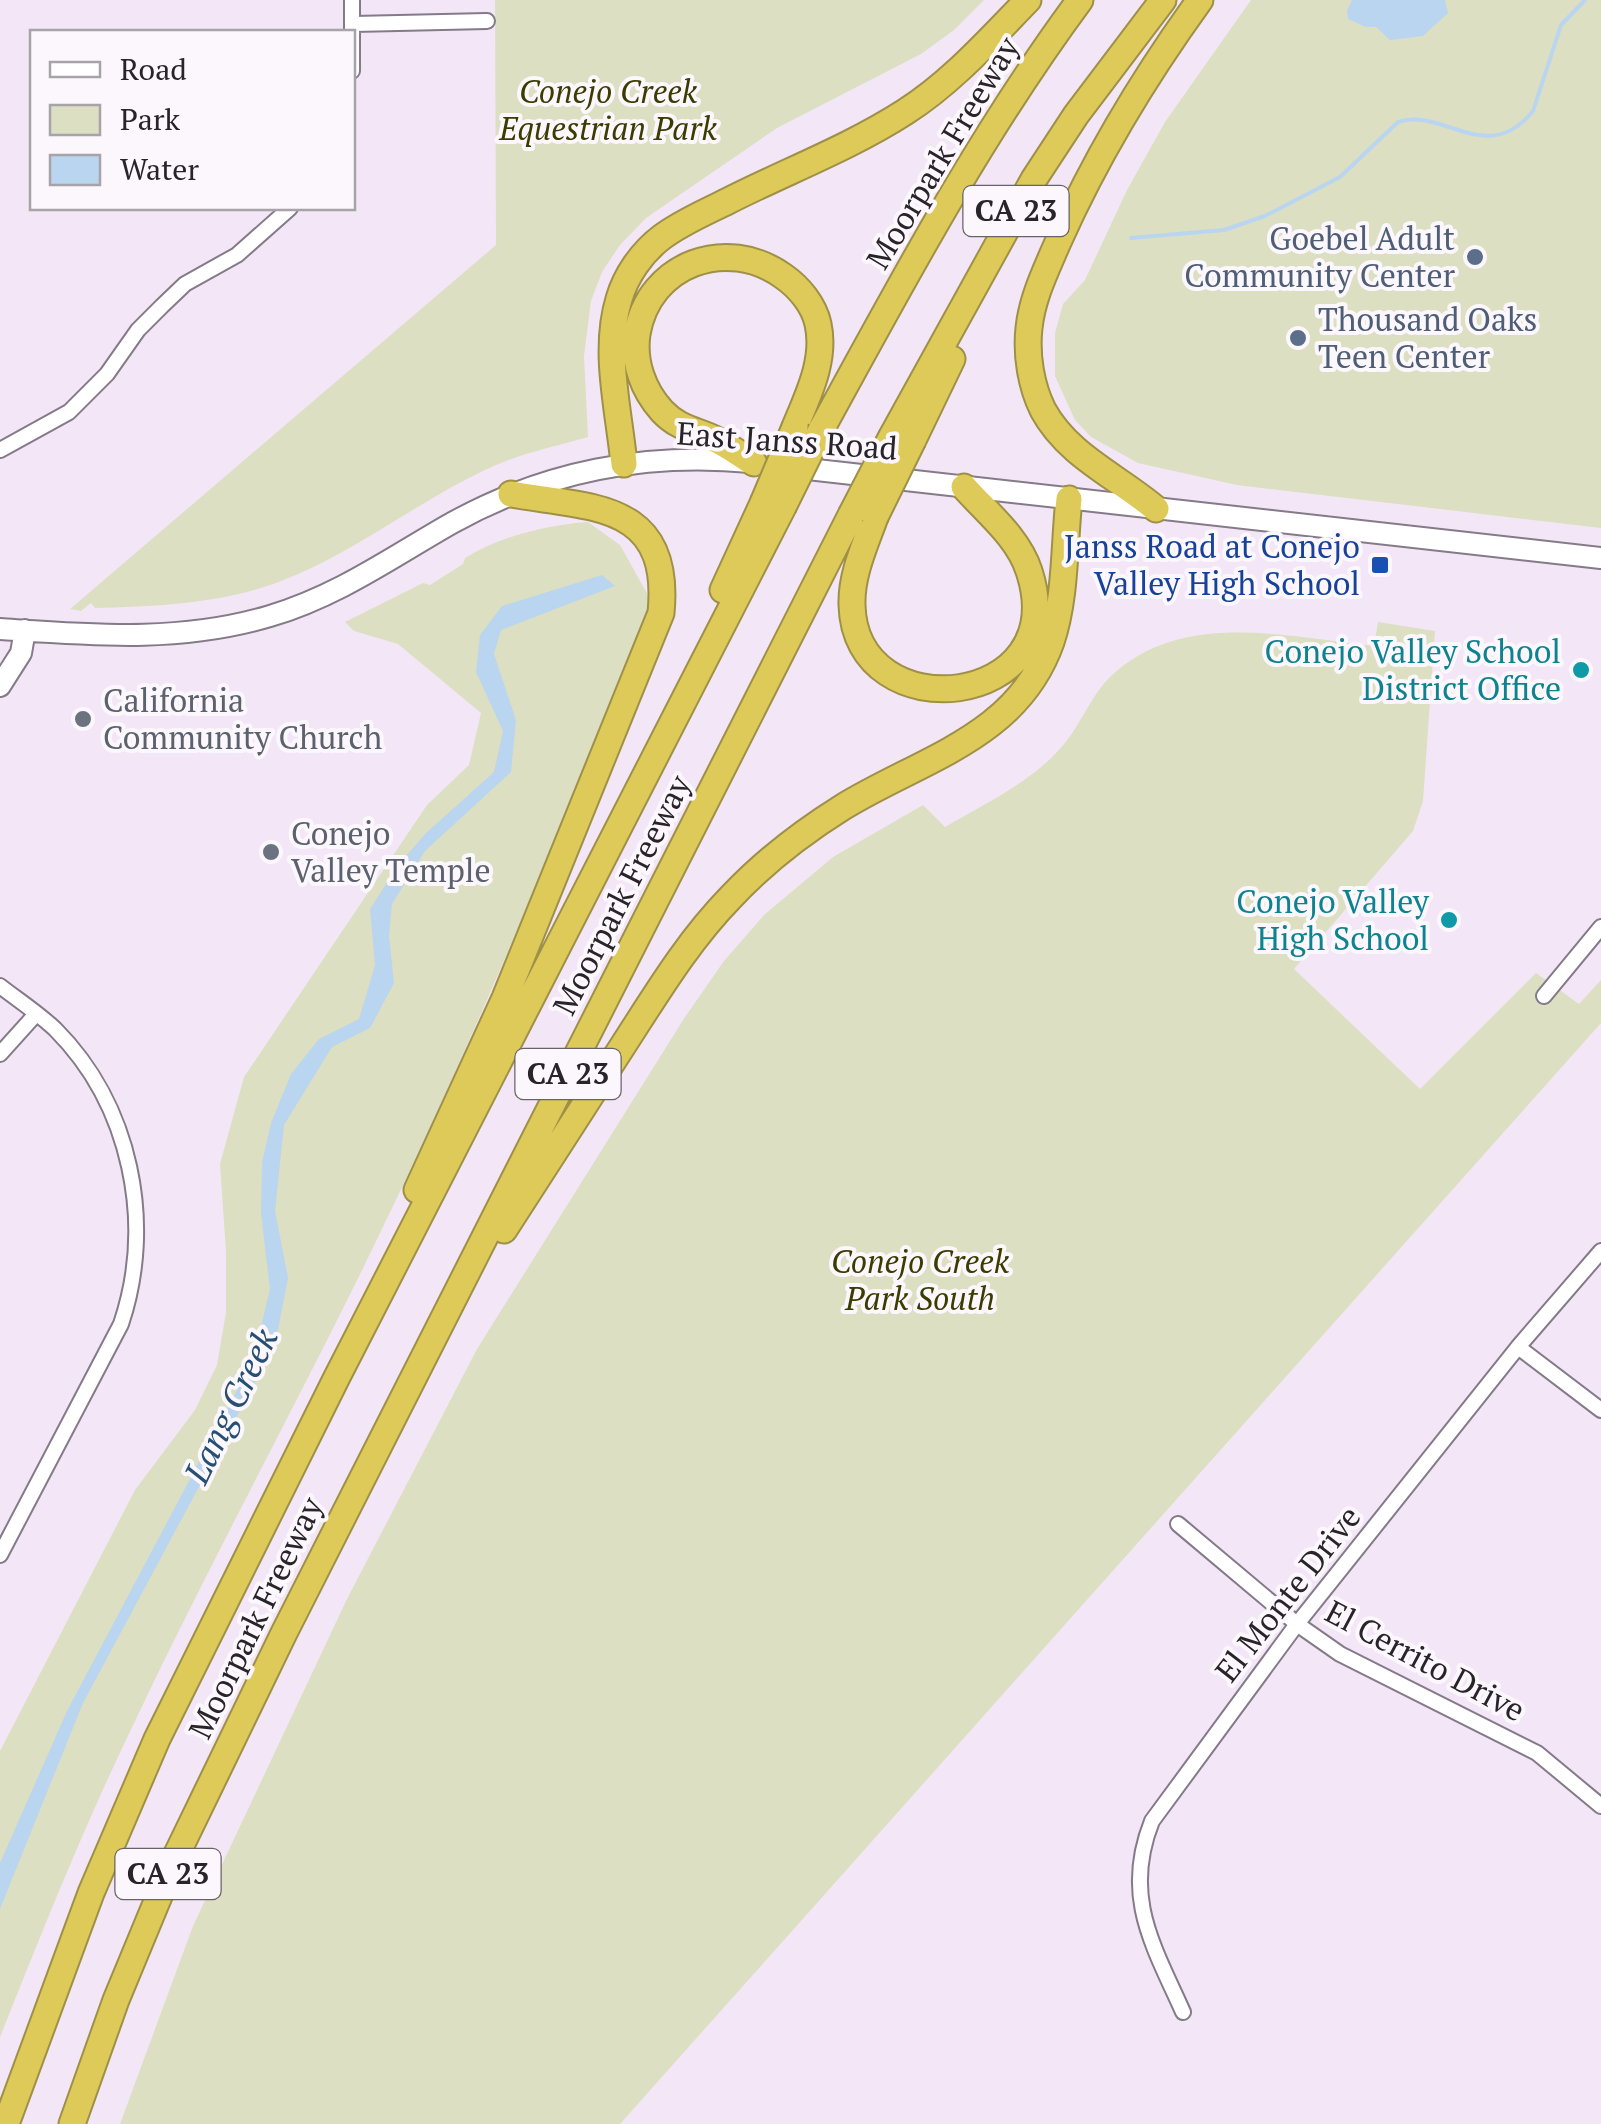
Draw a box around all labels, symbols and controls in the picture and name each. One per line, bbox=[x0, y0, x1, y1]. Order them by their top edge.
street label: Moorpark Freeway bbox=[856, 28, 1028, 276]
legend bbox=[30, 30, 355, 210]
text: Road bbox=[120, 49, 187, 89]
park label: Conejo Creek Equestrian Park bbox=[498, 70, 717, 149]
text: Park bbox=[120, 99, 181, 139]
text: Water bbox=[120, 149, 199, 189]
road number: CA 23 bbox=[964, 186, 1068, 236]
place label: Goebel Adult Community Center bbox=[1184, 217, 1456, 296]
marker: Goebel Adult Community Center bbox=[1464, 246, 1486, 268]
place label: Thousand Oaks Teen Center bbox=[1318, 298, 1537, 377]
marker: Thousand Oaks Teen Center bbox=[1287, 327, 1309, 349]
street label: East Janss Road bbox=[675, 411, 899, 469]
place label: Janss Road at Conejo Valley High School bbox=[1064, 525, 1360, 604]
marker: Janss Road at Conejo Valley High School bbox=[1369, 554, 1391, 576]
place label: Conejo Valley School District Office bbox=[1265, 630, 1561, 709]
marker: Conejo Valley School District Office bbox=[1570, 659, 1592, 681]
place label: California Community Church bbox=[103, 679, 383, 758]
marker: California Community Church bbox=[72, 708, 94, 730]
street label: Moorpark Freeway bbox=[543, 767, 700, 1022]
place label: Conejo Valley Temple bbox=[291, 812, 491, 891]
marker: Conejo Valley Temple bbox=[260, 841, 282, 863]
place label: Conejo Valley High School bbox=[1236, 880, 1430, 959]
marker: Conejo Valley High School bbox=[1438, 909, 1460, 931]
road number: CA 23 bbox=[516, 1049, 620, 1099]
park label: Conejo Creek Park South bbox=[831, 1240, 1010, 1319]
water label: Lang Creek bbox=[172, 1320, 287, 1492]
street label: Moorpark Freeway bbox=[178, 1489, 332, 1745]
street label: El Monte Drive bbox=[1205, 1497, 1369, 1690]
street label: El Cerrito Drive bbox=[1319, 1590, 1532, 1730]
road number: CA 23 bbox=[116, 1849, 220, 1899]

